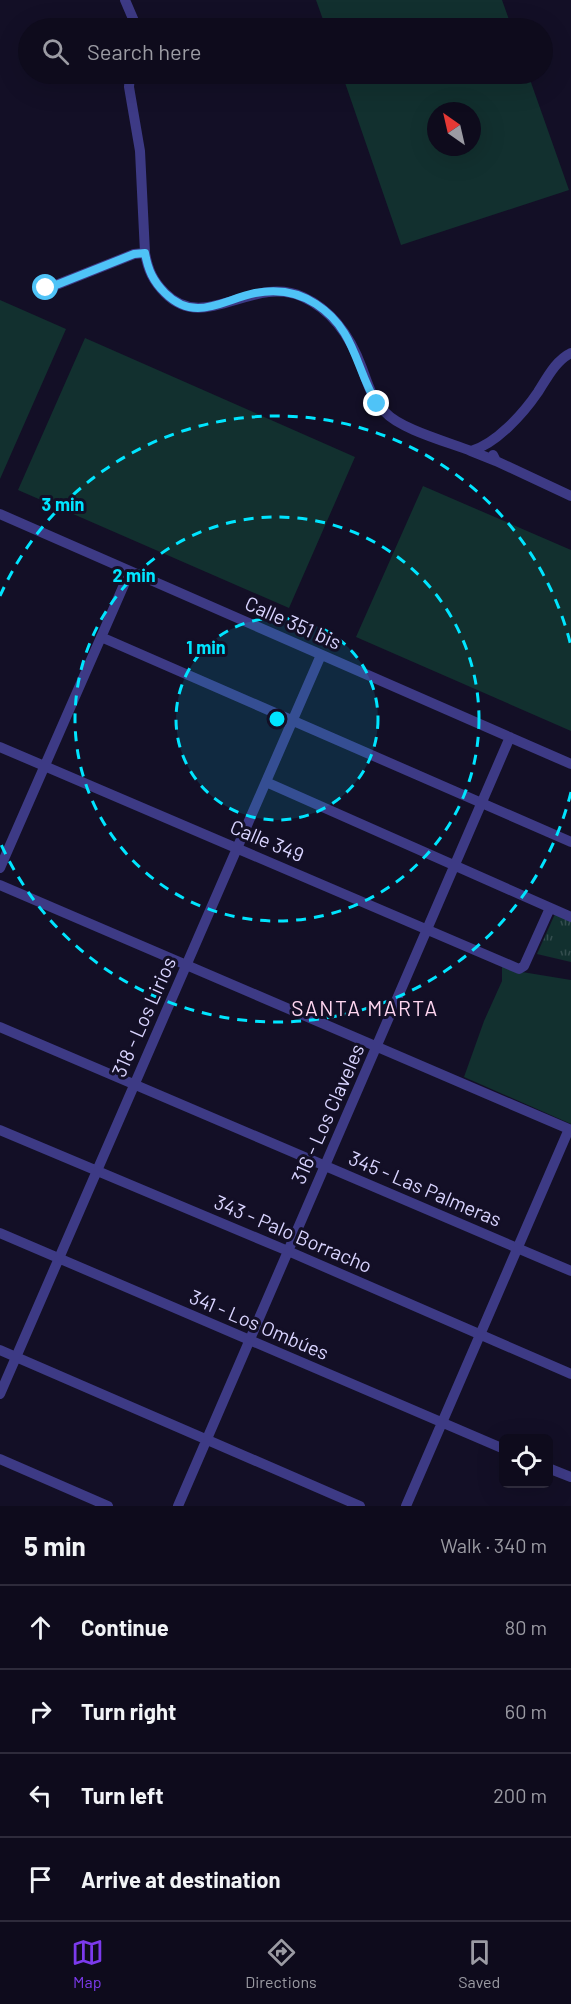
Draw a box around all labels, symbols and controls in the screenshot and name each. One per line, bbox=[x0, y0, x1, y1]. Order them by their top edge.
search box bbox=[18, 18, 553, 84]
icon: search bbox=[39, 35, 72, 68]
text: Search here bbox=[87, 38, 201, 64]
north arrow bbox=[427, 102, 481, 156]
route start bbox=[32, 274, 58, 300]
route end bbox=[363, 390, 389, 416]
text: 3 min bbox=[42, 493, 84, 515]
text: 2 min bbox=[112, 564, 156, 586]
street label: Calle 351 bis bbox=[242, 590, 345, 654]
text: 1 min bbox=[186, 636, 226, 658]
centre of rings bbox=[267, 709, 287, 729]
street label: Calle 349 bbox=[227, 814, 308, 866]
street label: 318 - Los Lirios bbox=[106, 953, 180, 1080]
district label: SANTA MARTA bbox=[291, 995, 439, 1020]
street label: 316 - Los Claveles bbox=[285, 1040, 369, 1187]
street label: 345 - Las Palmeras bbox=[345, 1145, 505, 1231]
street label: 343 - Palo Borracho bbox=[211, 1189, 376, 1277]
street label: 341 - Los Ombúes bbox=[186, 1284, 333, 1364]
map controls bbox=[499, 1434, 553, 1488]
button: locate bbox=[499, 1434, 553, 1488]
text: 5 min bbox=[24, 1530, 86, 1561]
text: Walk · 340 m bbox=[440, 1533, 547, 1557]
icon: ahead bbox=[24, 1611, 57, 1644]
text: Continue bbox=[81, 1614, 169, 1640]
text: 80 m bbox=[505, 1615, 547, 1639]
icon: right bbox=[24, 1695, 57, 1728]
text: Turn right bbox=[81, 1698, 176, 1724]
text: 60 m bbox=[505, 1699, 547, 1723]
icon: left bbox=[24, 1779, 57, 1812]
text: Turn left bbox=[81, 1782, 164, 1808]
text: 200 m bbox=[493, 1783, 547, 1807]
icon: arrive bbox=[24, 1863, 57, 1896]
text: Arrive at destination bbox=[81, 1866, 280, 1892]
tab: Map bbox=[71, 1936, 104, 1991]
tab: Directions bbox=[245, 1936, 317, 1991]
tab: Saved bbox=[458, 1936, 500, 1991]

